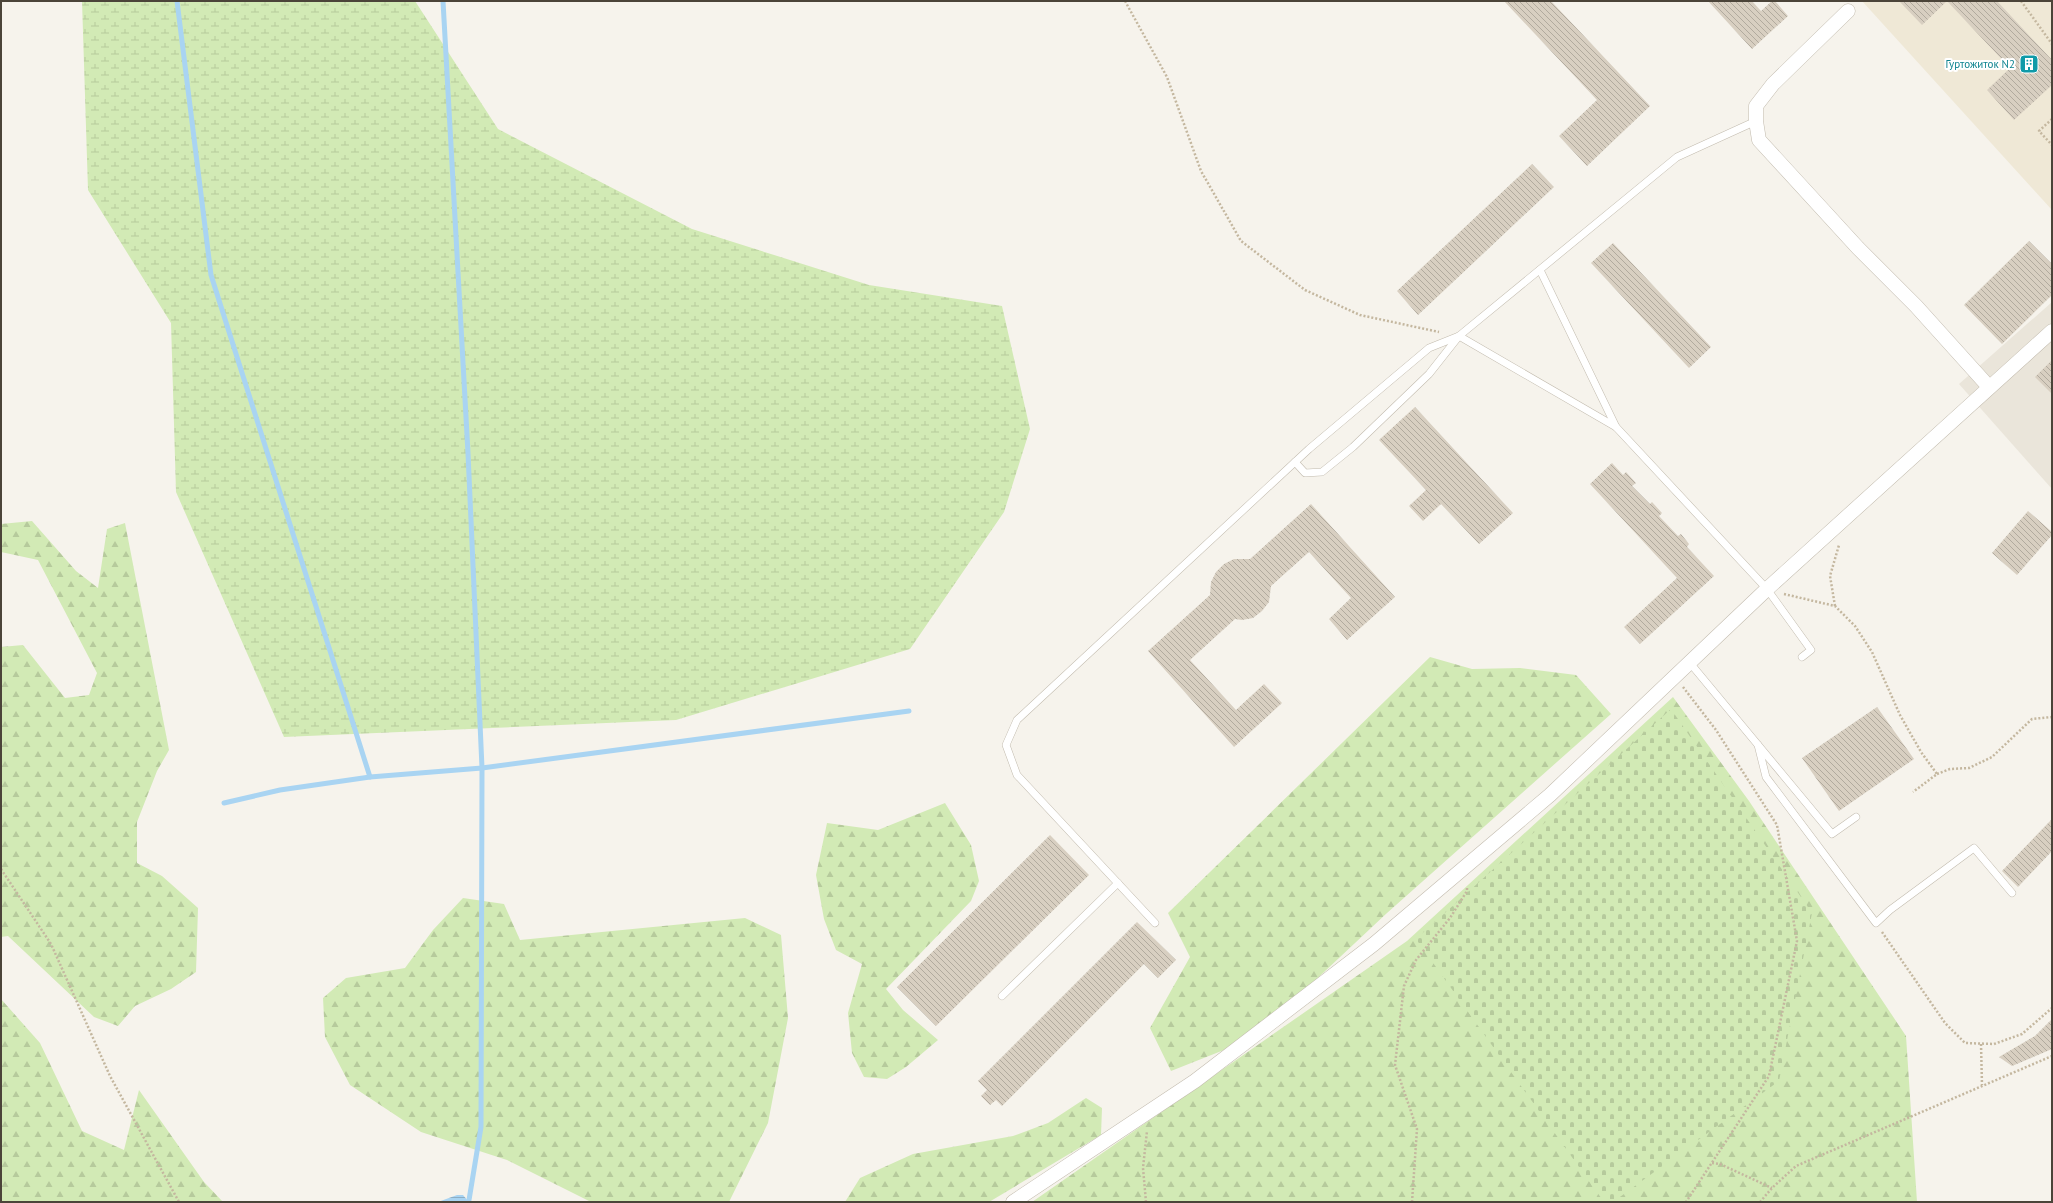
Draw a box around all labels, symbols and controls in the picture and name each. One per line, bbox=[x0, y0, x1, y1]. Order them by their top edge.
building icon: Гуртожиток N2 bbox=[2018, 53, 2040, 75]
place label: Гуртожиток N2 bbox=[1945, 57, 2015, 71]

